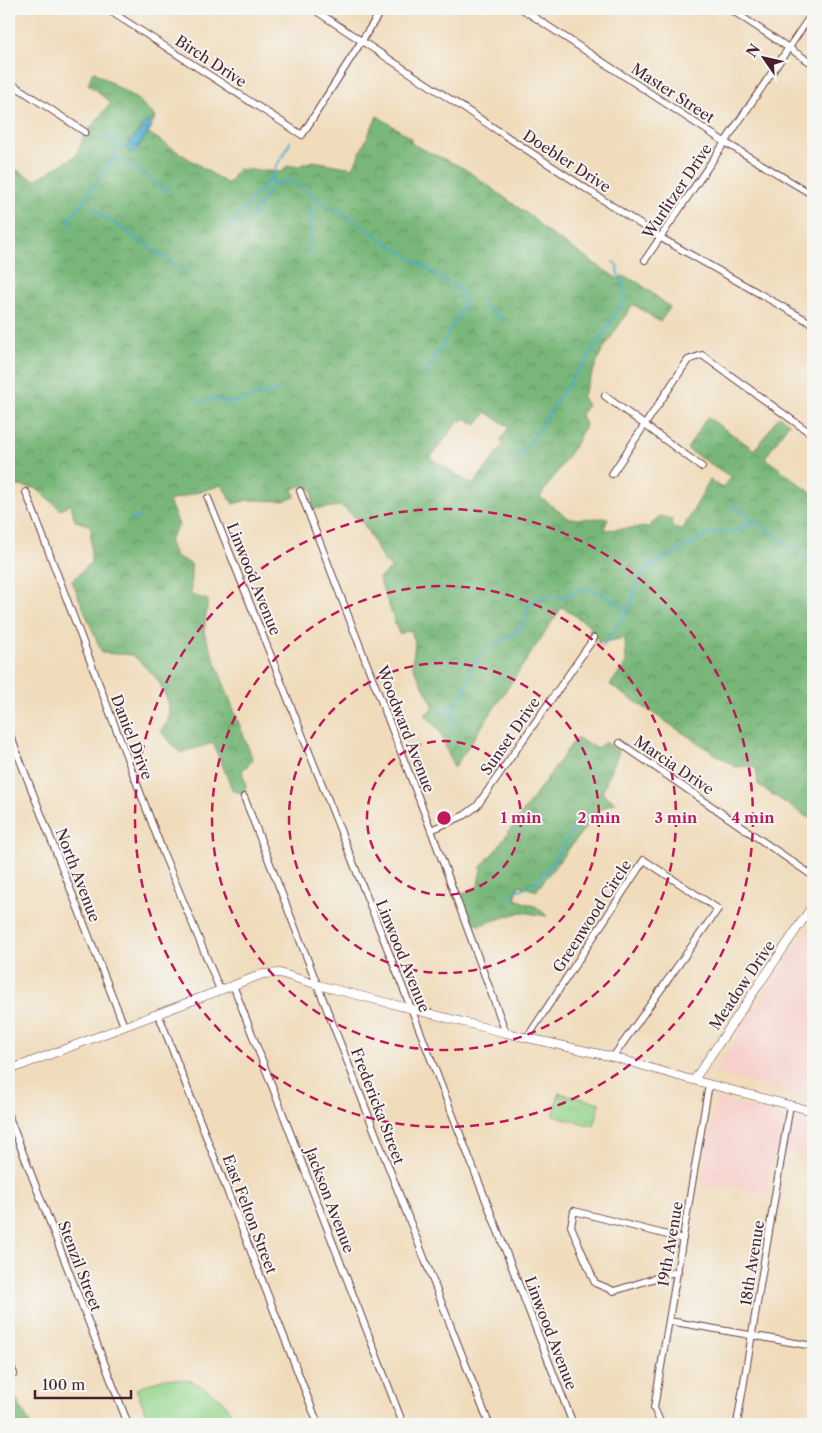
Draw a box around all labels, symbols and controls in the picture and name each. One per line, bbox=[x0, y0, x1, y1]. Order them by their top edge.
street label: Birch Drive bbox=[172, 31, 250, 91]
north arrow bbox=[740, 32, 790, 82]
text: N bbox=[742, 41, 764, 61]
street label: Master Street bbox=[628, 59, 719, 127]
street label: Doebler Drive bbox=[520, 126, 614, 196]
street label: Wurlitzer Drive bbox=[638, 140, 716, 243]
street label: Linwood Avenue bbox=[223, 520, 285, 638]
street label: Woodward Avenue bbox=[373, 662, 439, 795]
street label: Daniel Drive bbox=[107, 692, 157, 782]
street label: Sunset Drive bbox=[476, 693, 544, 779]
street label: Marcia Drive bbox=[630, 731, 718, 799]
text: 1 min bbox=[500, 808, 542, 827]
text: 2 min bbox=[577, 808, 621, 827]
text: 3 min bbox=[655, 808, 698, 827]
text: 4 min bbox=[731, 808, 775, 827]
centre of rings bbox=[435, 809, 453, 827]
street label: North Avenue bbox=[51, 825, 105, 925]
street label: Greenwood Circle bbox=[548, 856, 636, 976]
street label: Linwood Avenue bbox=[372, 897, 434, 1015]
street label: Meadow Drive bbox=[705, 937, 779, 1033]
street label: Fredericka Street bbox=[347, 1045, 409, 1168]
street label: Jackson Avenue bbox=[300, 1143, 359, 1255]
street label: East Felton Street bbox=[218, 1152, 282, 1277]
street label: 19th Avenue bbox=[653, 1200, 687, 1288]
street label: Stenzil Street bbox=[54, 1218, 106, 1315]
street label: 18th Avenue bbox=[736, 1219, 768, 1307]
street label: Linwood Avenue bbox=[521, 1274, 581, 1392]
scale bar bbox=[35, 1368, 131, 1400]
text: 100 m bbox=[42, 1375, 85, 1394]

